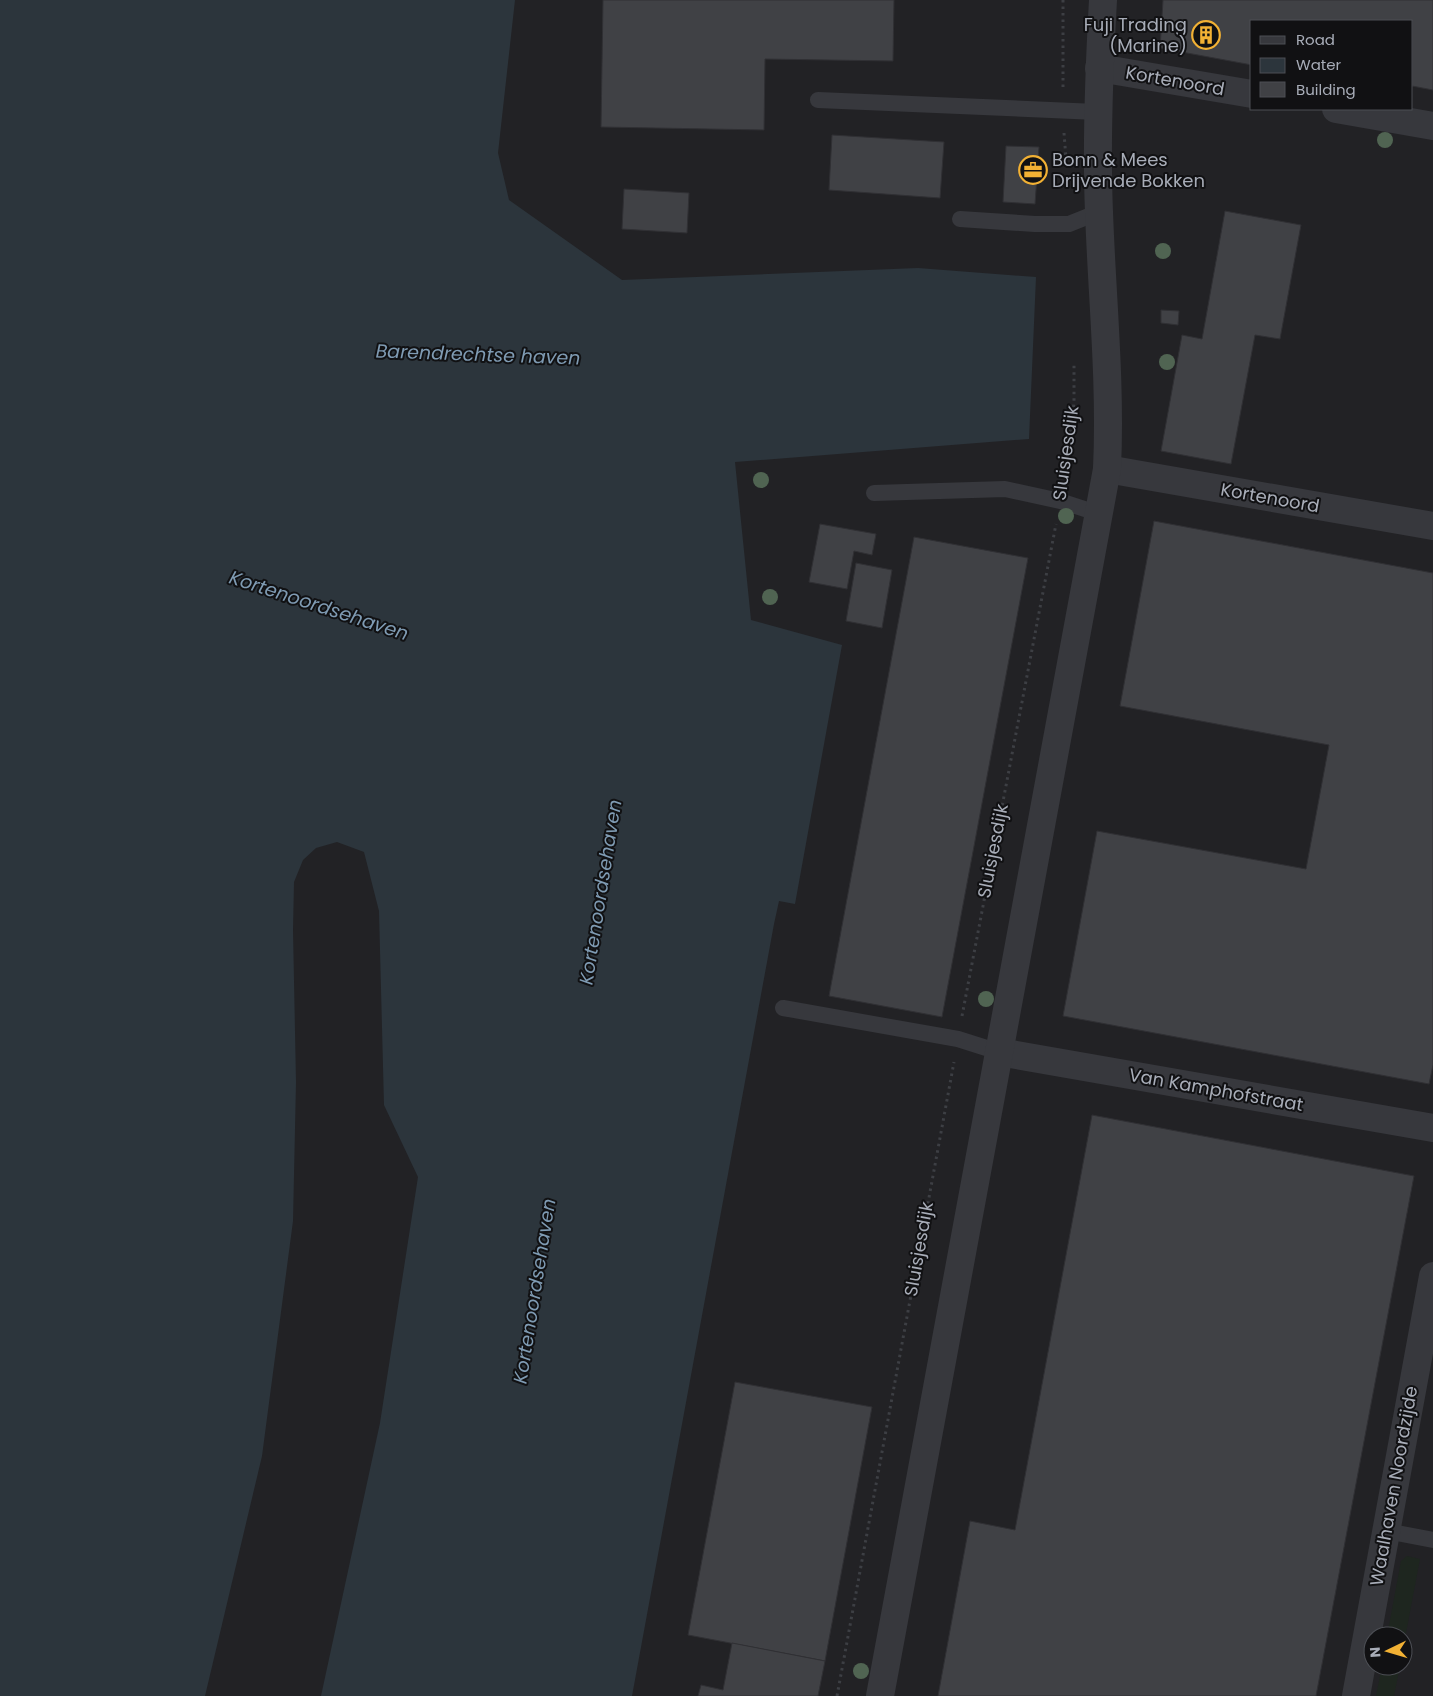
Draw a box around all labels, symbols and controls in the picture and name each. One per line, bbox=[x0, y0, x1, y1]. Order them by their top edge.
place label: Fuji Trading (Marine) bbox=[1084, 12, 1187, 58]
building icon: Fuji Trading (Marine) bbox=[1191, 20, 1221, 50]
legend bbox=[1250, 20, 1413, 110]
text: Road bbox=[1296, 29, 1335, 50]
text: Water bbox=[1296, 54, 1342, 75]
street label: Kortenoord bbox=[1124, 60, 1227, 102]
text: Building bbox=[1296, 79, 1356, 100]
place label: Bonn & Mees Drijvende Bokken bbox=[1052, 147, 1205, 193]
office icon: Bonn & Mees Drijvende Bokken bbox=[1018, 155, 1048, 185]
water label: Barendrechtse haven bbox=[375, 337, 581, 372]
street label: Sluisjesdijk bbox=[1046, 403, 1085, 502]
street label: Kortenoord bbox=[1219, 477, 1322, 519]
water label: Kortenoordsehaven bbox=[226, 564, 412, 647]
water label: Kortenoordsehaven bbox=[573, 798, 628, 987]
street label: Sluisjesdijk bbox=[971, 801, 1014, 900]
street label: Van Kamphofstraat bbox=[1127, 1062, 1305, 1117]
water label: Kortenoordsehaven bbox=[507, 1197, 562, 1386]
street label: Sluisjesdijk bbox=[898, 1199, 939, 1298]
street label: Waalhaven Noordzijde bbox=[1364, 1384, 1423, 1588]
north arrow bbox=[1363, 1626, 1413, 1676]
text: N bbox=[1365, 1646, 1385, 1658]

